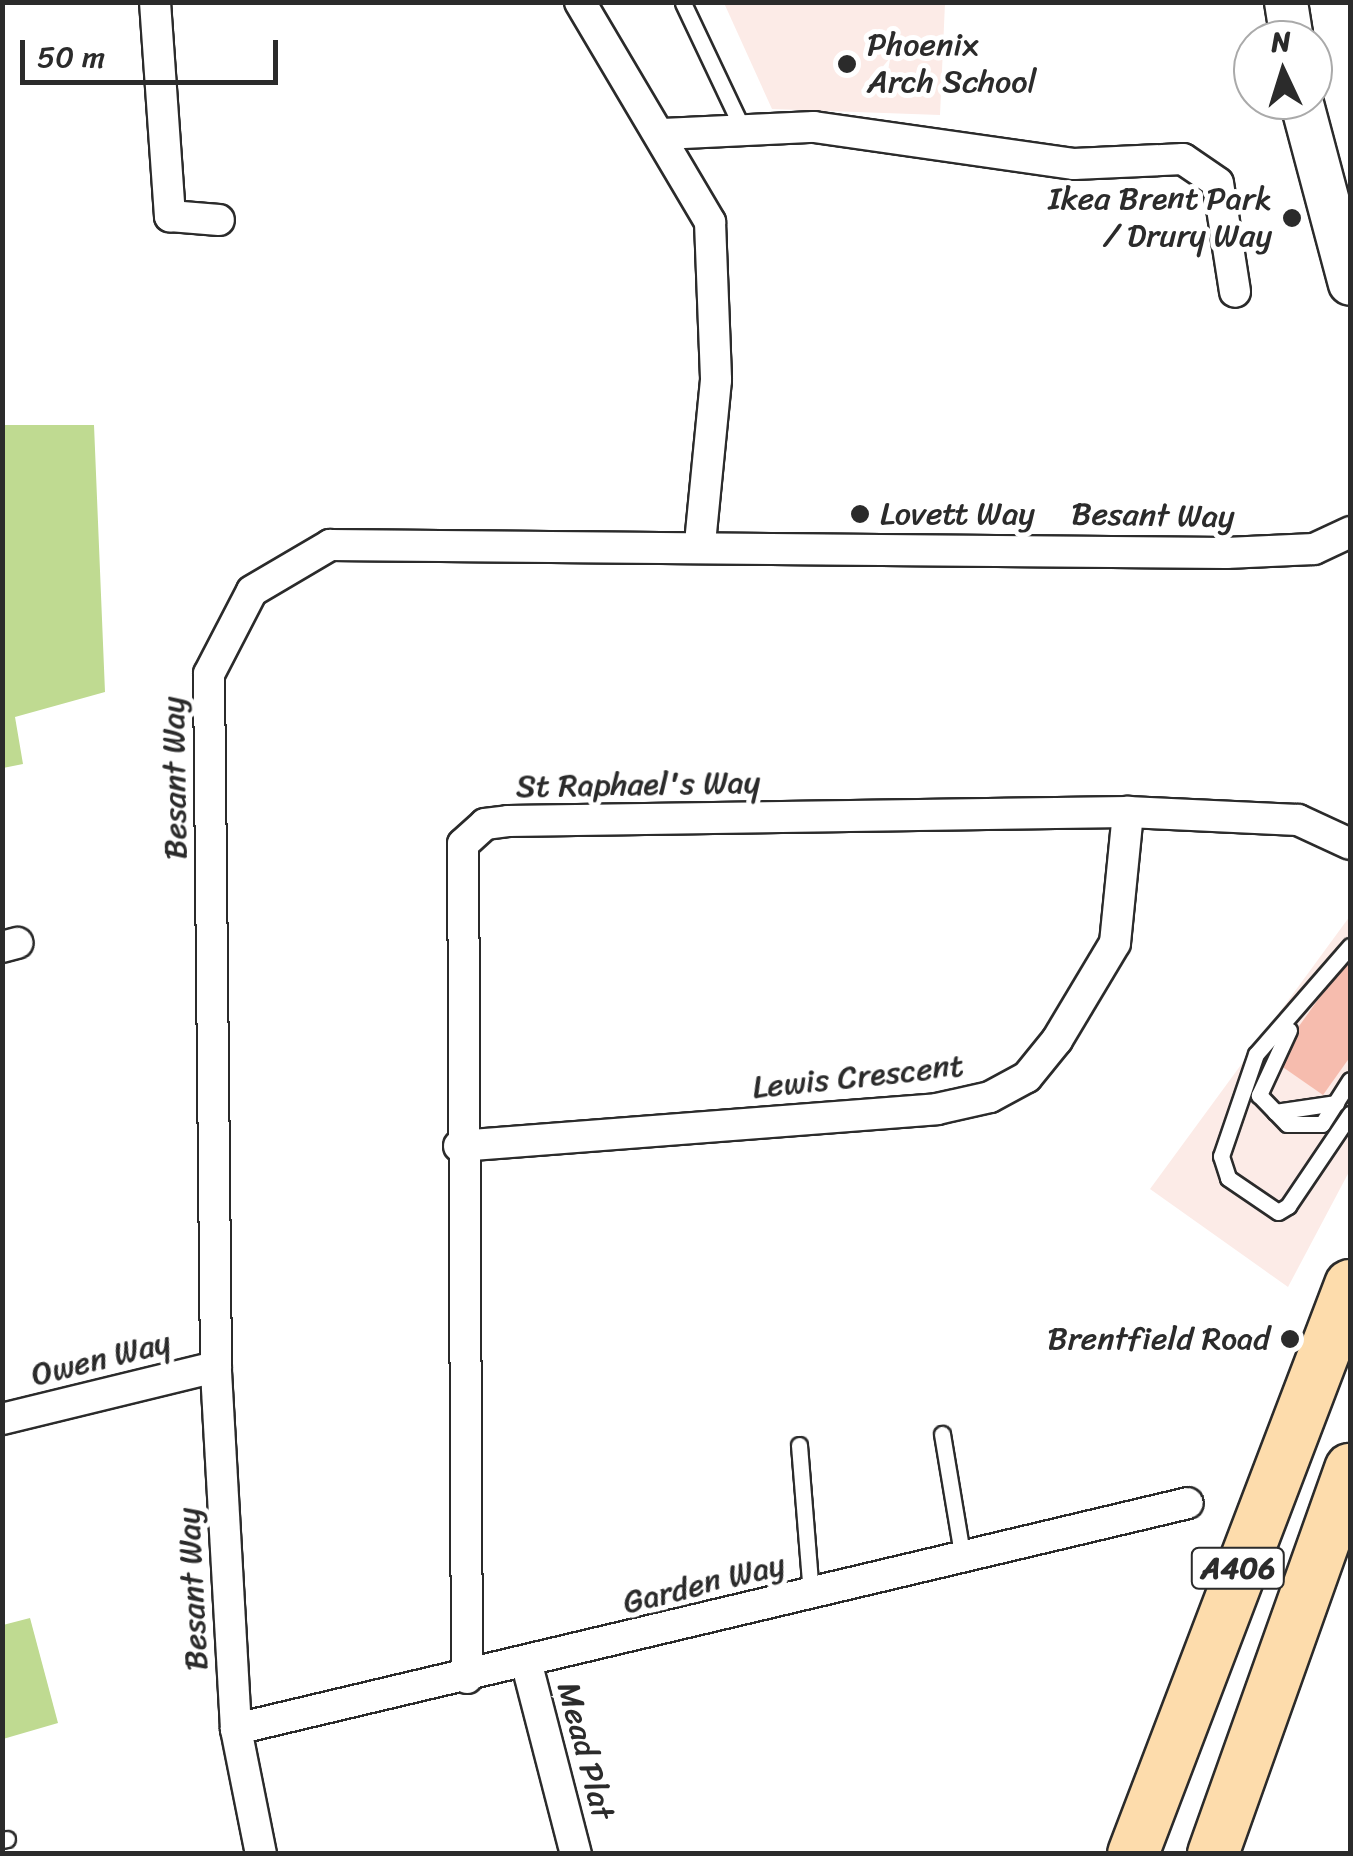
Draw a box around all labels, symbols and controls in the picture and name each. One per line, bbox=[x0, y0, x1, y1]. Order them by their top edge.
text: N bbox=[1270, 16, 1292, 67]
scale bar bbox=[25, 20, 282, 82]
north arrow bbox=[1233, 20, 1333, 120]
place label: Phoenix Arch School bbox=[867, 27, 1037, 102]
text: 50 m bbox=[37, 30, 105, 84]
marker: Phoenix Arch School bbox=[836, 53, 858, 75]
place label: Ikea Brent Park / Drury Way bbox=[1048, 181, 1272, 256]
marker: Ikea Brent Park / Drury Way bbox=[1281, 207, 1303, 229]
place label: Lovett Way bbox=[880, 495, 1034, 533]
street label: Besant Way bbox=[1071, 495, 1235, 537]
marker: Lovett Way bbox=[849, 503, 871, 525]
street label: Besant Way bbox=[154, 696, 196, 860]
street label: St Raphael's Way bbox=[515, 764, 761, 806]
street label: Lewis Crescent bbox=[750, 1047, 966, 1107]
place label: Brentfield Road bbox=[1047, 1320, 1270, 1358]
street label: Owen Way bbox=[27, 1323, 175, 1395]
marker: Brentfield Road bbox=[1279, 1328, 1301, 1350]
street label: Besant Way bbox=[170, 1506, 216, 1672]
road number: A406 bbox=[1190, 1543, 1286, 1593]
street label: Garden Way bbox=[619, 1545, 789, 1623]
street label: Mead Plat bbox=[548, 1677, 622, 1825]

